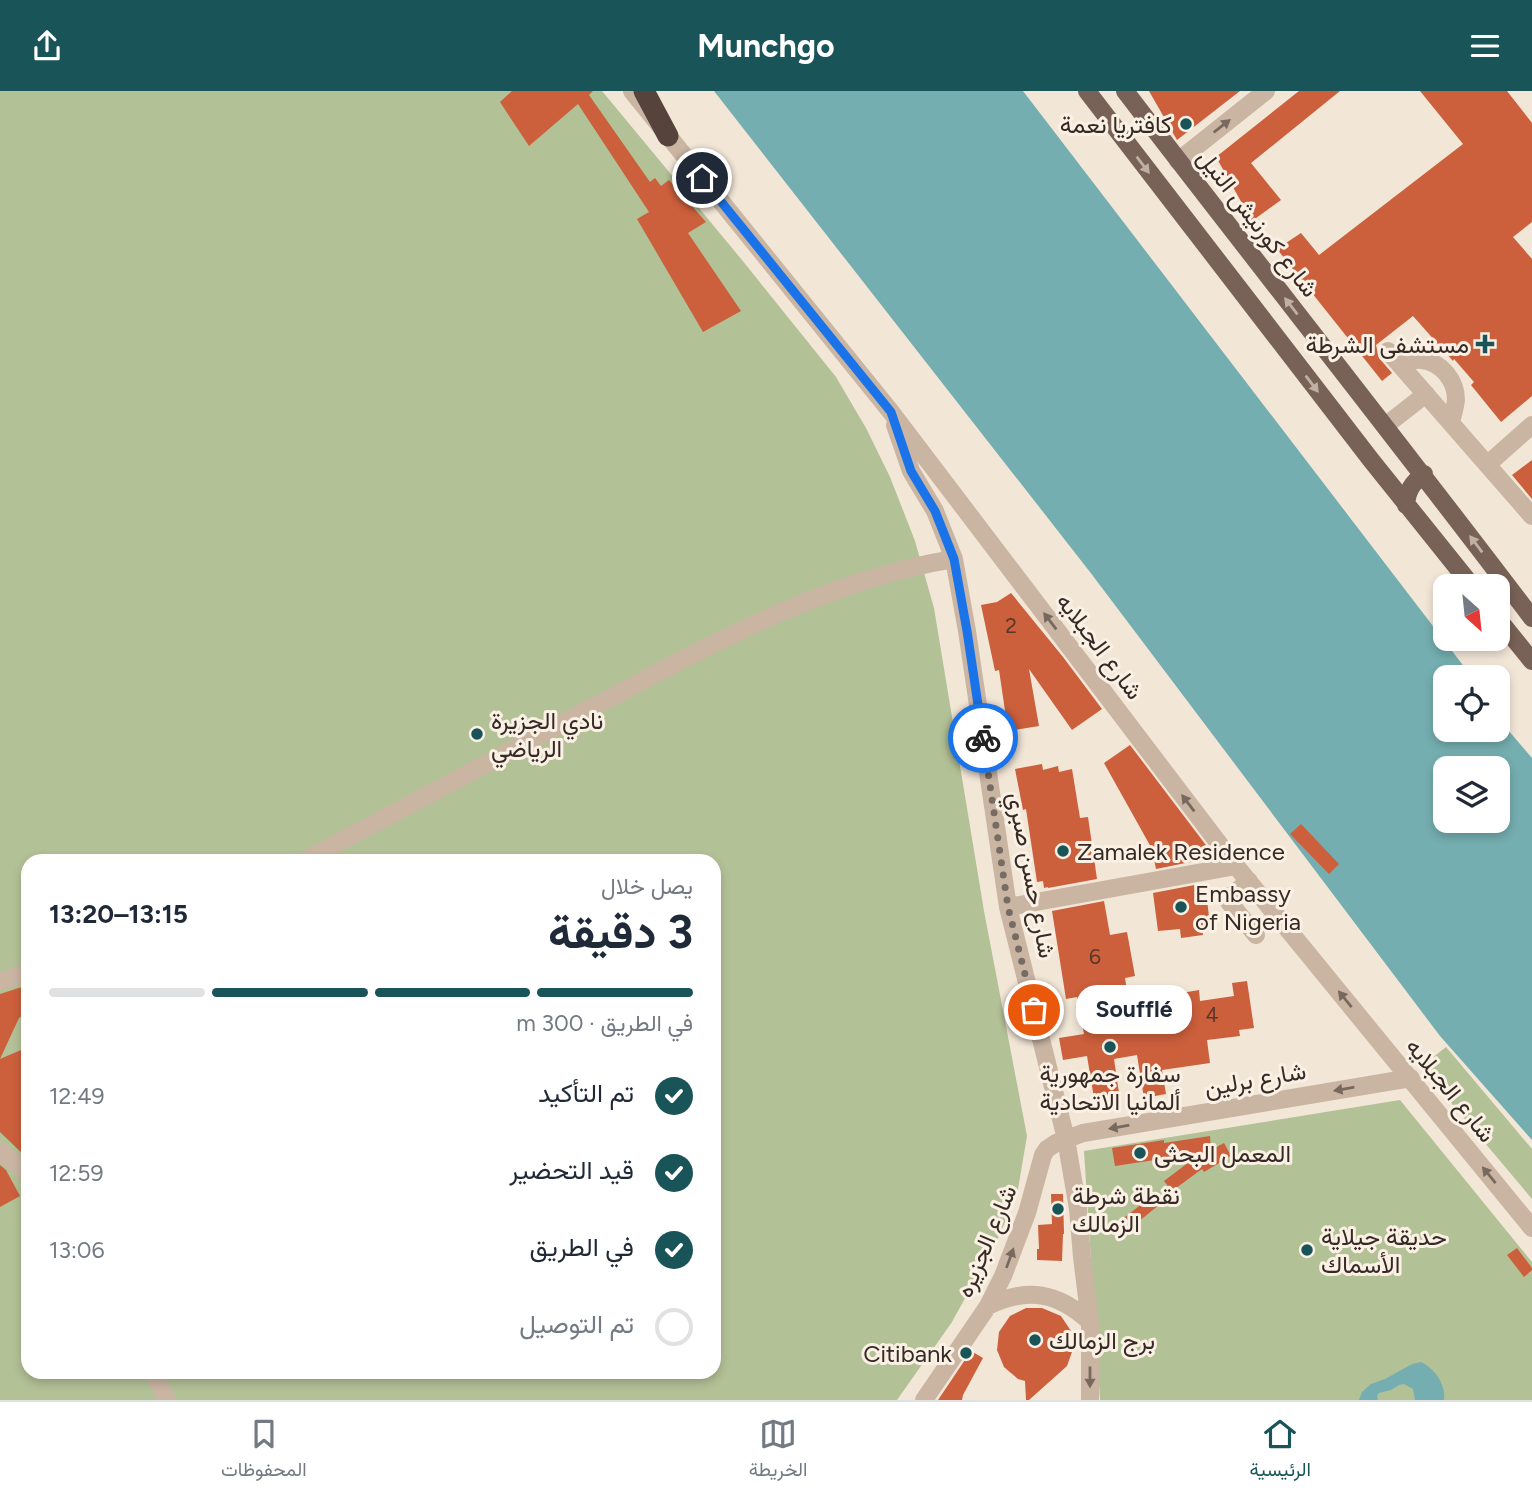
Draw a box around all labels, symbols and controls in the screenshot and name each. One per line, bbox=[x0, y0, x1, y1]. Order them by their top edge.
icon: share bbox=[28, 27, 66, 65]
text: Munchgo bbox=[697, 27, 835, 65]
icon: menu bbox=[1466, 27, 1504, 65]
place label: كافتريا نعمة bbox=[1060, 110, 1172, 140]
marker: كافتريا نعمة bbox=[1178, 116, 1194, 132]
one-way arrow bbox=[1213, 119, 1231, 133]
street label: شارع كورنيش النيل bbox=[1190, 143, 1325, 304]
pin bbox=[672, 148, 732, 208]
one-way arrow bbox=[1136, 155, 1150, 174]
icon: home bbox=[683, 159, 721, 197]
one-way arrow bbox=[1284, 298, 1299, 315]
place label: مستشفى الشرطة bbox=[1305, 330, 1469, 360]
marker: مستشفى الشرطة bbox=[1475, 334, 1495, 354]
one-way arrow bbox=[1305, 374, 1319, 393]
one-way arrow bbox=[1469, 534, 1483, 553]
north arrow bbox=[1433, 574, 1510, 651]
map controls bbox=[1433, 574, 1510, 833]
street label: شارع الجبلايه bbox=[1049, 587, 1149, 706]
house number: 2 bbox=[1005, 613, 1017, 638]
one-way arrow bbox=[1043, 613, 1058, 631]
button: locate bbox=[1433, 665, 1510, 742]
courier bbox=[948, 703, 1018, 773]
place label: نادي الجزيرة الرياضي bbox=[491, 706, 603, 768]
icon: bike bbox=[964, 719, 1002, 757]
marker: نادي الجزيرة الرياضي bbox=[469, 726, 485, 742]
button: layers bbox=[1433, 756, 1510, 833]
street label: شارع حسن صبري bbox=[997, 790, 1062, 961]
one-way arrow bbox=[1180, 794, 1195, 812]
place label: Zamalek Residence bbox=[1077, 837, 1285, 866]
marker: Zamalek Residence bbox=[1055, 843, 1071, 859]
text: يصل خلال bbox=[601, 872, 693, 900]
place label: Embassy of Nigeria bbox=[1195, 879, 1301, 936]
text: 13:15–13:20 bbox=[49, 898, 188, 930]
marker: Embassy of Nigeria bbox=[1173, 899, 1189, 915]
text: 3 دقيقة bbox=[548, 904, 693, 960]
house number: 6 bbox=[1089, 944, 1101, 969]
pin bbox=[1004, 980, 1064, 1040]
callout: Soufflé bbox=[1076, 985, 1192, 1035]
one-way arrow bbox=[1338, 990, 1353, 1008]
icon: bag bbox=[1015, 991, 1053, 1029]
text: Soufflé bbox=[1096, 995, 1172, 1023]
house number: 4 bbox=[1205, 1002, 1219, 1027]
text: في الطريق · 300 m bbox=[516, 1009, 693, 1037]
street label: شارع الجبلايه bbox=[1399, 1032, 1502, 1149]
marker: سفارة جمهورية ألمانيا الاتحادية bbox=[1102, 1039, 1118, 1055]
street label: شارع برلين bbox=[1202, 1056, 1308, 1104]
place label: سفارة جمهورية ألمانيا الاتحادية bbox=[1039, 1059, 1181, 1116]
text: تم التأكيد bbox=[538, 1077, 634, 1109]
icon: check bbox=[655, 1077, 693, 1115]
text: 12:49 bbox=[49, 1082, 104, 1110]
one-way arrow bbox=[1332, 1084, 1354, 1095]
one-way arrow bbox=[1108, 1122, 1130, 1133]
place label: المعمل البحثى bbox=[1154, 1139, 1291, 1168]
marker: المعمل البحثى bbox=[1132, 1145, 1148, 1161]
text: قيد التحضير bbox=[509, 1154, 634, 1186]
icon: check bbox=[655, 1154, 693, 1192]
text: 12:59 bbox=[49, 1159, 103, 1187]
one-way arrow bbox=[1482, 1167, 1497, 1184]
street label: شارع الجزيره bbox=[949, 1180, 1024, 1302]
place label: نقطة شرطة الزمالك bbox=[1072, 1181, 1180, 1239]
marker: نقطة شرطة الزمالك bbox=[1050, 1201, 1066, 1217]
place label: حديقة جيلاية الأسماك bbox=[1321, 1222, 1447, 1279]
text: في الطريق bbox=[530, 1231, 634, 1263]
icon: check bbox=[655, 1231, 693, 1269]
text: 13:06 bbox=[49, 1236, 105, 1264]
marker: حديقة جيلاية الأسماك bbox=[1299, 1242, 1315, 1258]
one-way arrow bbox=[1005, 1248, 1016, 1269]
text: تم التوصيل bbox=[519, 1308, 634, 1340]
place label: برج الزمالك bbox=[1049, 1326, 1155, 1357]
marker: برج الزمالك bbox=[1027, 1332, 1043, 1348]
place label: Citibank bbox=[863, 1339, 952, 1368]
marker: Citibank bbox=[958, 1345, 974, 1361]
one-way arrow bbox=[1084, 1366, 1096, 1388]
tab: المحفوظات bbox=[221, 1415, 307, 1486]
tab: الخريطة bbox=[749, 1415, 807, 1486]
tab: الرئيسية bbox=[1250, 1415, 1311, 1486]

